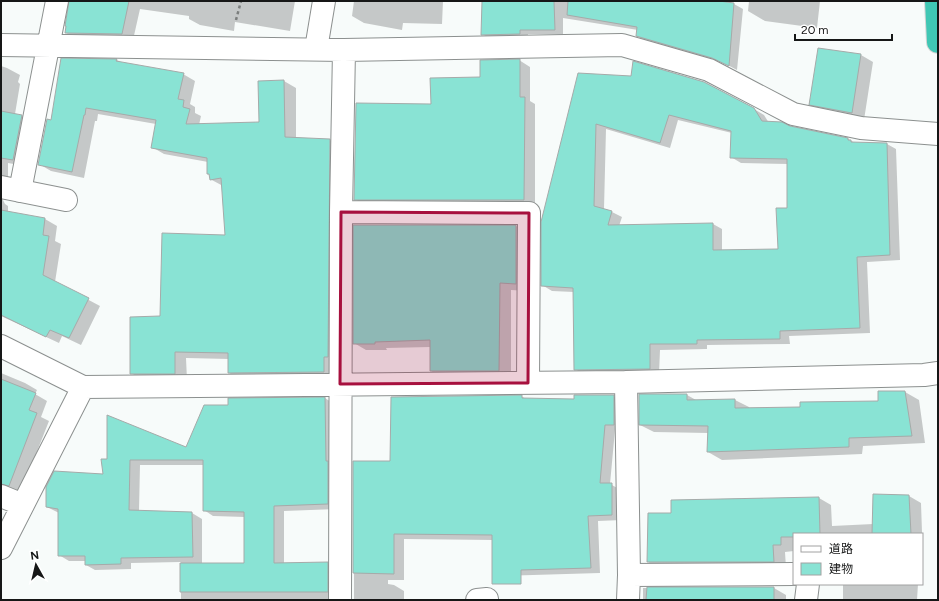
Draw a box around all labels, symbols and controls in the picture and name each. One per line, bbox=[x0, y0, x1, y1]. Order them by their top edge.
scale bar bbox=[795, 16, 892, 42]
text: 20 m bbox=[801, 23, 829, 37]
legend bbox=[793, 533, 923, 585]
text: 道路 bbox=[829, 542, 853, 556]
north arrow bbox=[16, 545, 56, 585]
text: N bbox=[30, 549, 40, 563]
text: 建物 bbox=[829, 562, 853, 576]

